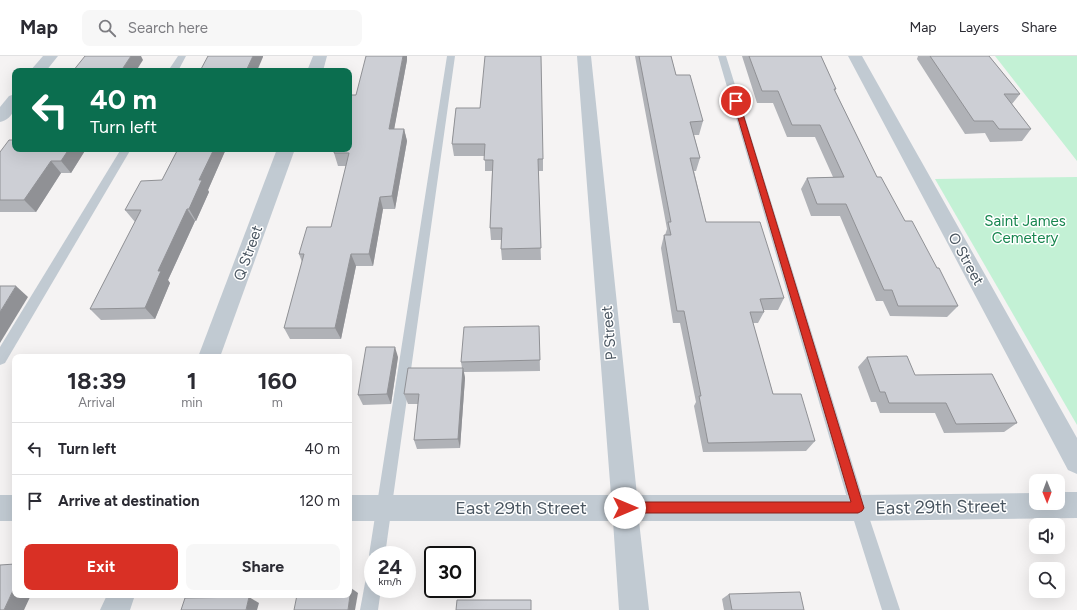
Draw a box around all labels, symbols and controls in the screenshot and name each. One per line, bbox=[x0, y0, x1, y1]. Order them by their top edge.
search box bbox=[82, 10, 362, 46]
text: Map bbox=[20, 16, 58, 39]
icon: search bbox=[96, 17, 118, 39]
text: Search here bbox=[128, 19, 208, 37]
text: Map bbox=[909, 19, 937, 36]
text: Layers bbox=[959, 19, 999, 36]
text: Share bbox=[1021, 19, 1057, 36]
text: 40 m bbox=[90, 82, 157, 116]
icon: left bbox=[24, 84, 76, 136]
pin bbox=[719, 84, 753, 118]
icon: arrive bbox=[725, 90, 747, 112]
text: Turn left bbox=[90, 116, 157, 138]
park label: Saint James Cemetery bbox=[984, 212, 1066, 247]
street label: Q Street bbox=[230, 223, 266, 283]
street label: O Street bbox=[944, 230, 988, 289]
street label: P Street bbox=[598, 305, 620, 361]
text: 18:39 bbox=[67, 366, 126, 395]
text: 1 bbox=[187, 366, 197, 395]
text: 160 bbox=[257, 366, 297, 395]
text: Arrival bbox=[78, 395, 115, 410]
text: min bbox=[181, 395, 203, 410]
text: m bbox=[272, 395, 283, 410]
icon: left bbox=[24, 438, 46, 460]
text: Turn left bbox=[58, 440, 116, 458]
text: 40 m bbox=[305, 440, 340, 458]
north arrow bbox=[1029, 474, 1065, 510]
map controls bbox=[1029, 474, 1065, 598]
position arrow bbox=[604, 487, 646, 529]
icon: arrive bbox=[24, 490, 46, 512]
text: Arrive at destination bbox=[58, 492, 199, 510]
text: 120 m bbox=[299, 492, 340, 510]
street label: East 29th Street bbox=[875, 495, 1007, 519]
street label: East 29th Street bbox=[455, 497, 587, 519]
button: sound bbox=[1029, 518, 1065, 554]
button: Exit bbox=[24, 544, 178, 590]
button: Share bbox=[186, 544, 340, 590]
speed limit sign: 30 bbox=[424, 546, 476, 598]
text: 24 bbox=[378, 555, 402, 579]
button: search bbox=[1029, 562, 1065, 598]
text: km/h bbox=[379, 575, 401, 588]

